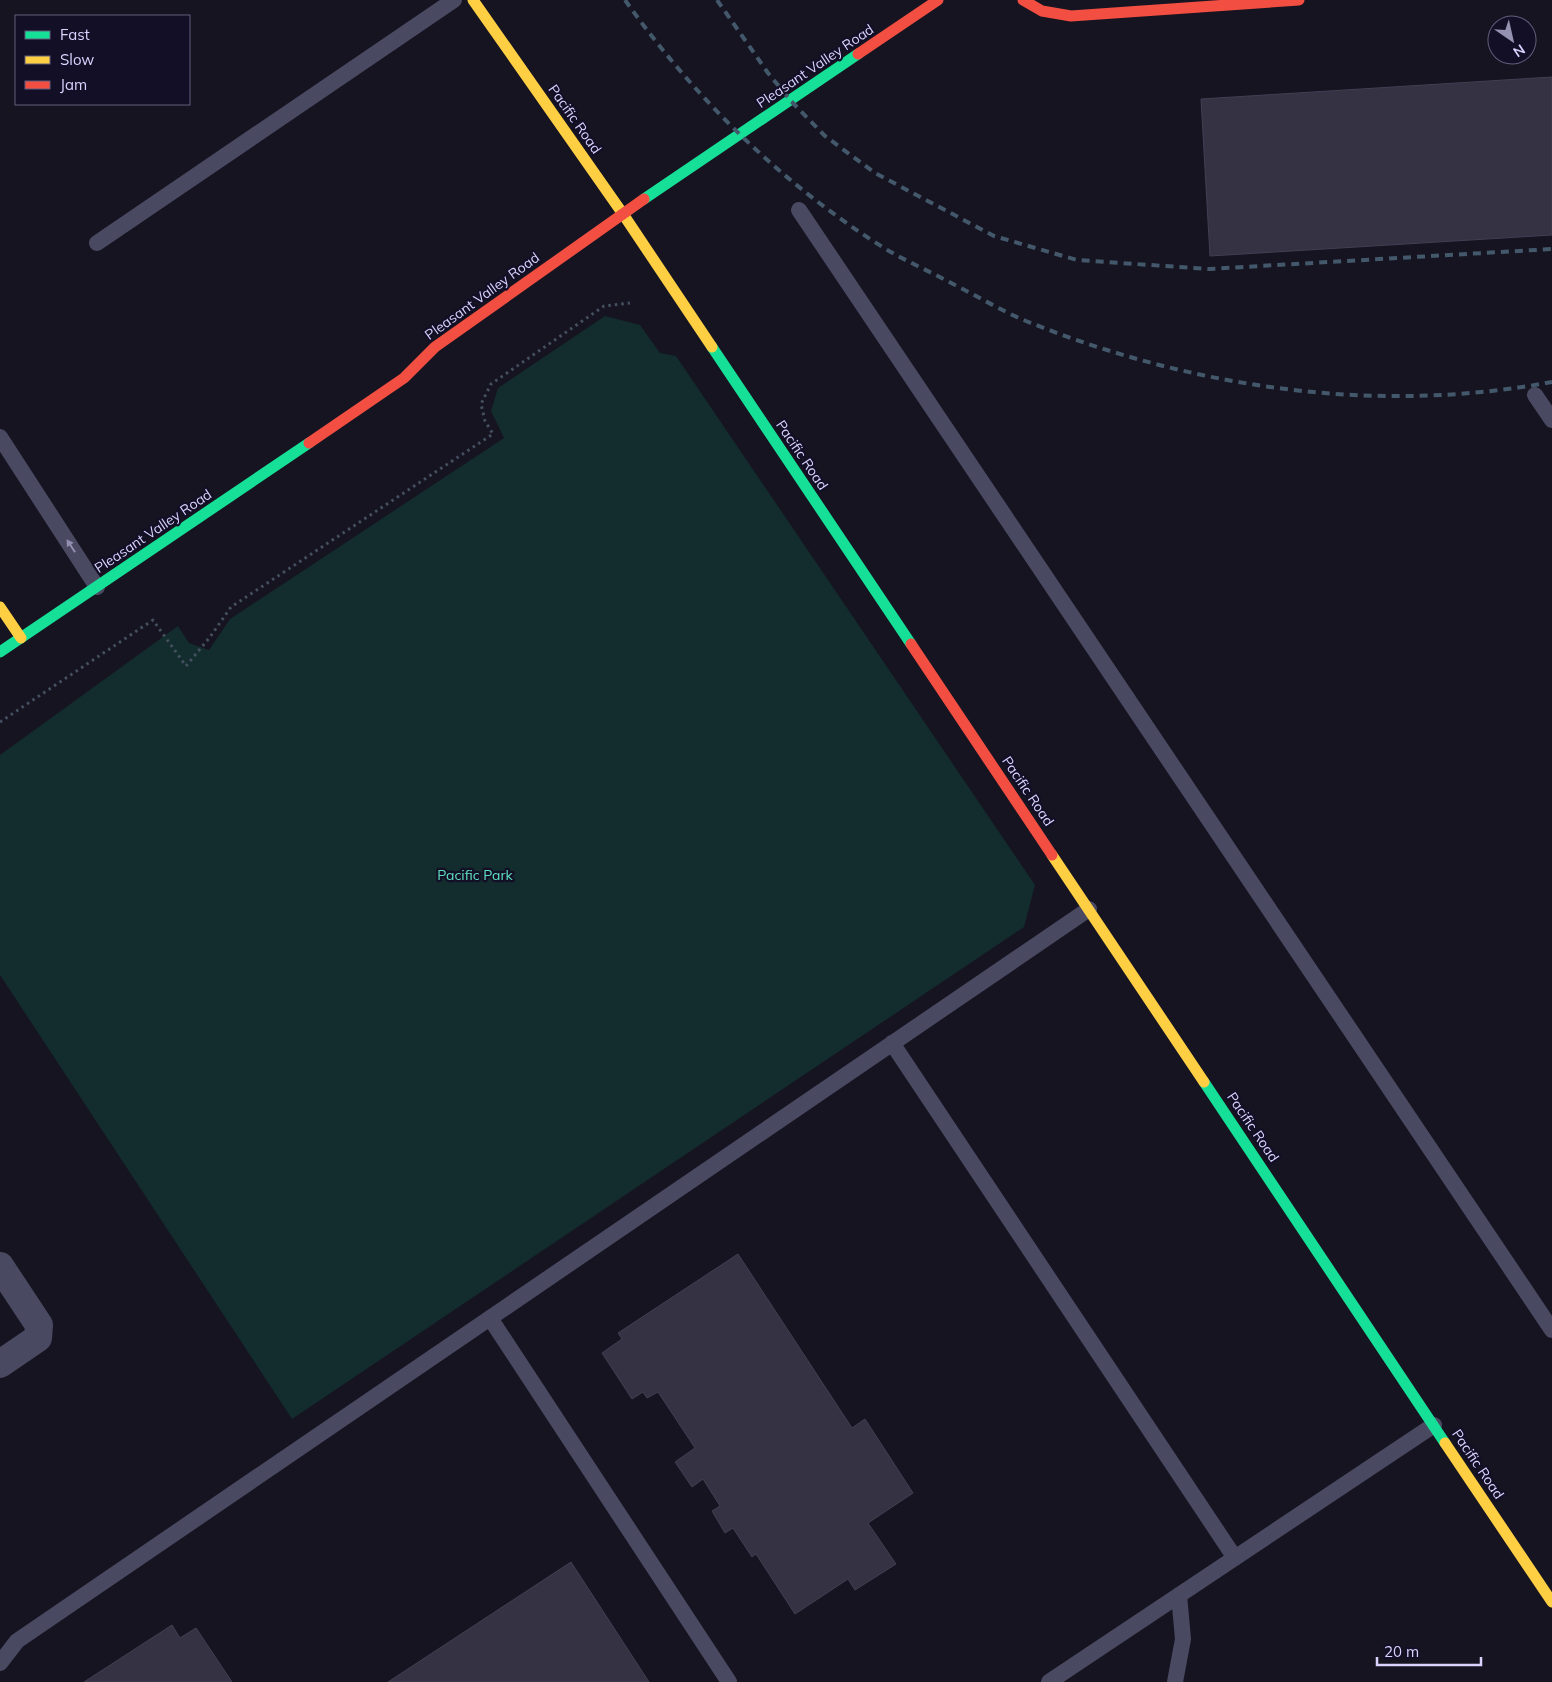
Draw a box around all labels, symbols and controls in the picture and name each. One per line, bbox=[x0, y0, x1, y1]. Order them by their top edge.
legend bbox=[15, 15, 190, 105]
north arrow bbox=[1487, 15, 1537, 65]
street label: Pleasant Valley Road bbox=[753, 20, 877, 112]
text: Fast bbox=[60, 25, 90, 44]
text: N bbox=[1510, 40, 1529, 61]
text: Slow bbox=[60, 50, 94, 69]
text: Jam bbox=[60, 75, 87, 94]
street label: Pacific Road bbox=[545, 81, 605, 157]
street label: Pleasant Valley Road bbox=[421, 248, 543, 344]
street label: Pacific Road bbox=[772, 417, 832, 493]
street label: Pleasant Valley Road bbox=[91, 485, 215, 577]
one-way arrow bbox=[66, 540, 75, 553]
street label: Pacific Road bbox=[998, 753, 1058, 829]
park label: Pacific Park bbox=[437, 866, 514, 884]
street label: Pacific Road bbox=[1223, 1089, 1283, 1165]
street label: Pacific Road bbox=[1448, 1426, 1508, 1502]
scale bar bbox=[1377, 1634, 1481, 1666]
text: 20 m bbox=[1384, 1642, 1419, 1661]

